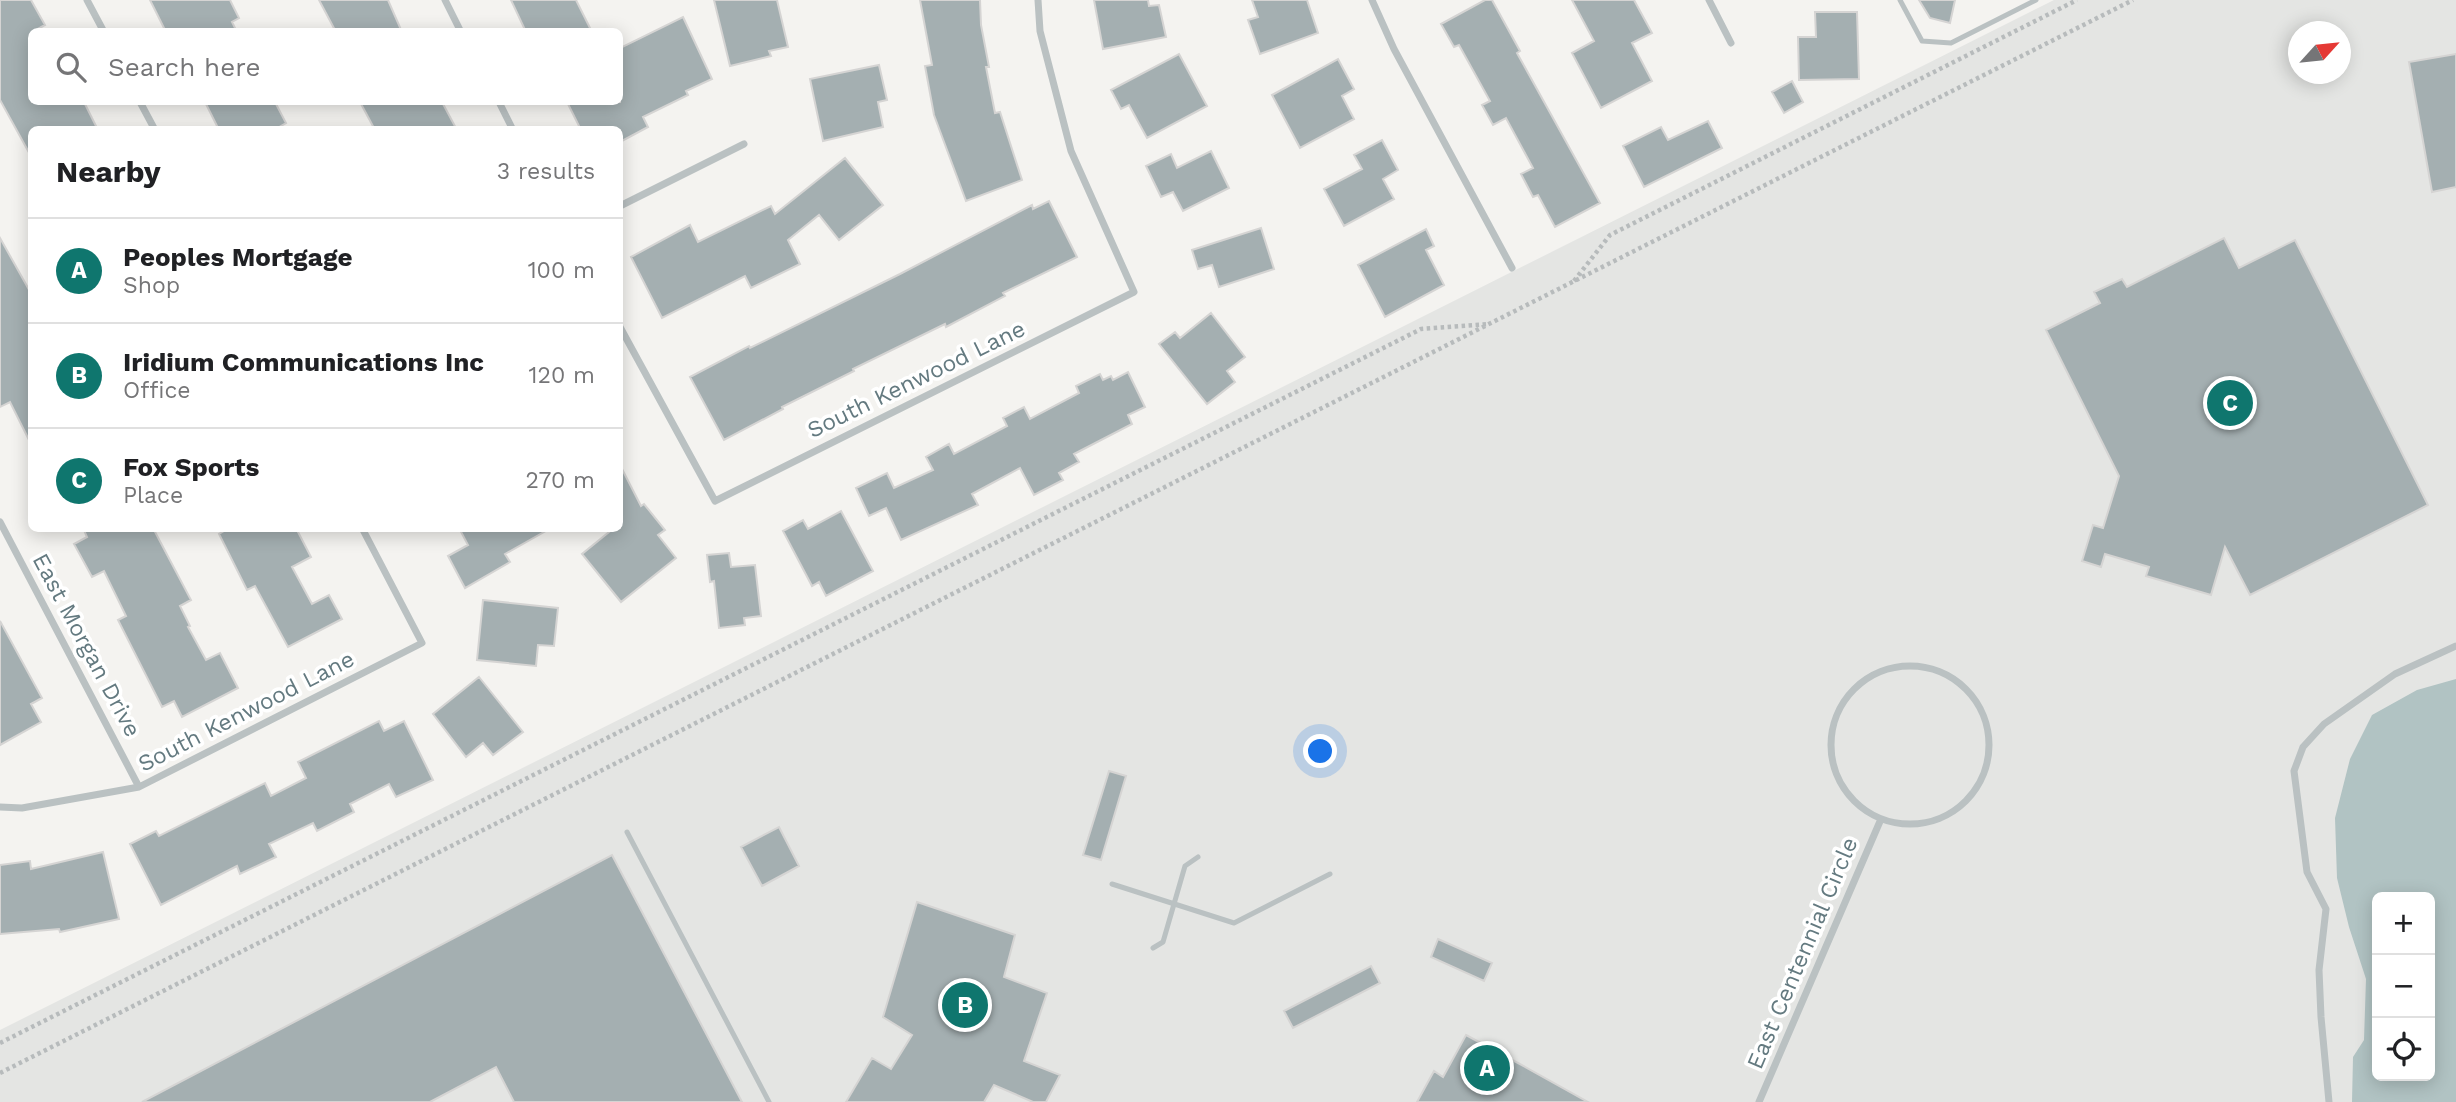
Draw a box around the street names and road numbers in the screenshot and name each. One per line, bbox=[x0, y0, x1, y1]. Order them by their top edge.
street label: South Kenwood Lane bbox=[803, 315, 1030, 444]
street label: East Morgan Drive bbox=[27, 549, 146, 742]
street label: South Kenwood Lane bbox=[134, 645, 359, 778]
street label: East Centennial Circle bbox=[1741, 833, 1864, 1073]

